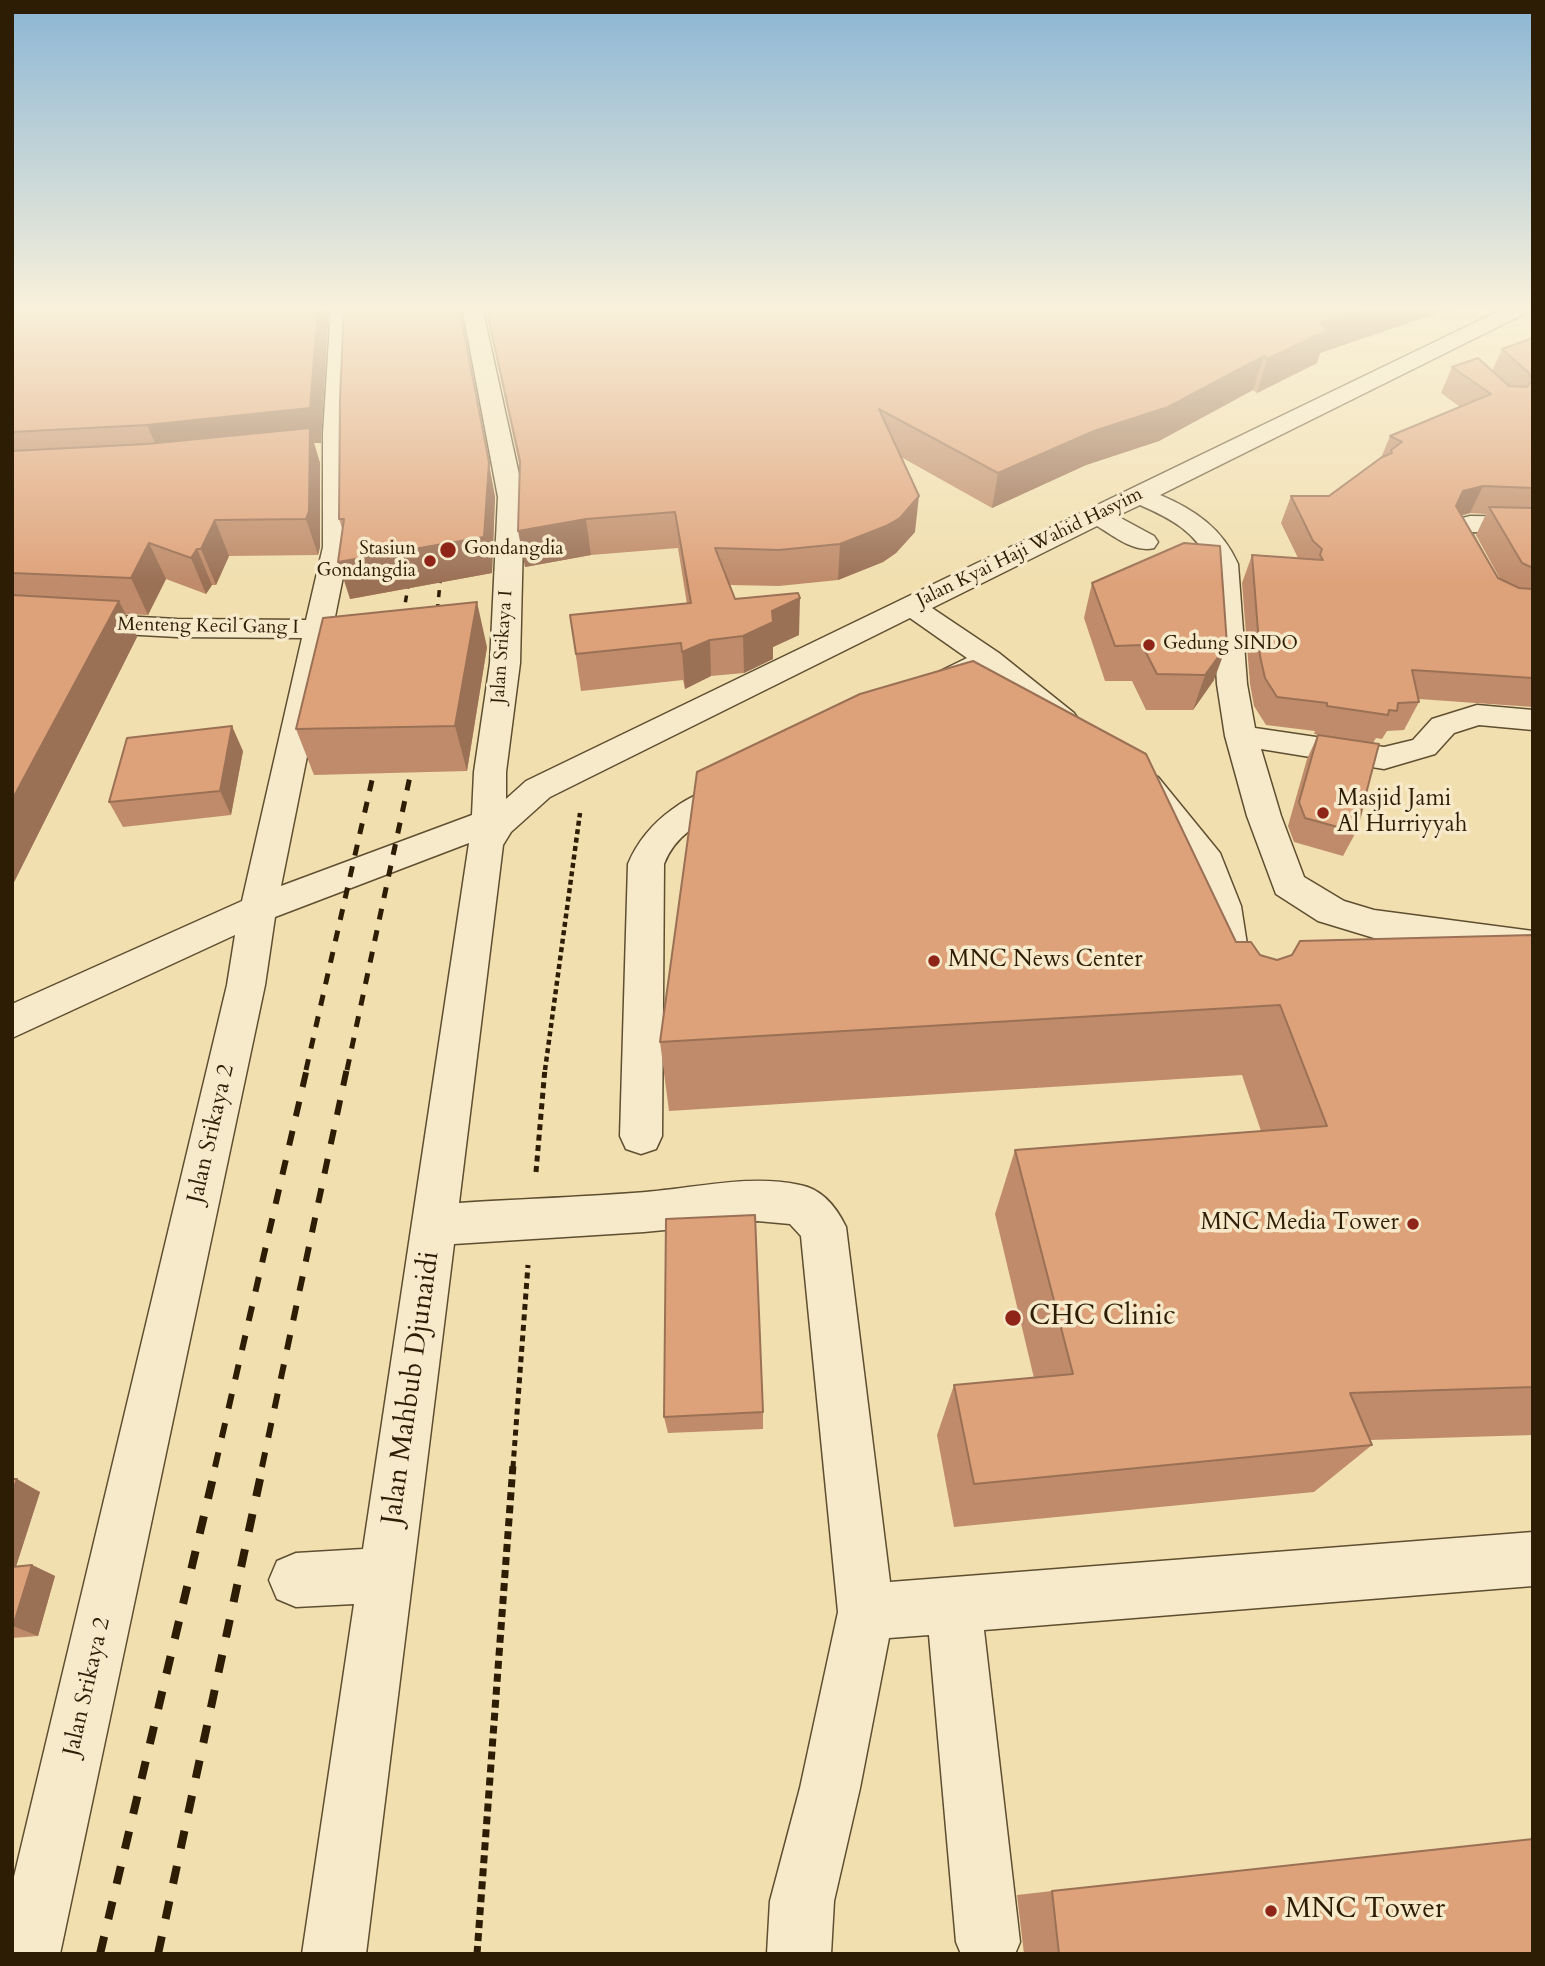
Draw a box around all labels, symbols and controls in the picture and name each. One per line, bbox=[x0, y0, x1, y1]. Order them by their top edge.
street label: Jalan Kyai Haji Wahid Hasyim bbox=[913, 483, 1147, 613]
place label: Stasiun Gondangdia bbox=[316, 539, 416, 583]
place label: Gondangdia bbox=[464, 539, 564, 561]
marker: Gondangdia bbox=[438, 540, 458, 560]
marker: Stasiun Gondangdia bbox=[422, 553, 438, 569]
street label: Jalan Srikaya I bbox=[488, 590, 518, 704]
street label: Menteng Kecil Gang I bbox=[117, 614, 299, 640]
place label: Gedung SINDO bbox=[1163, 634, 1298, 656]
marker: Gedung SINDO bbox=[1141, 637, 1157, 653]
place label: Masjid Jami Al Hurriyyah bbox=[1337, 786, 1467, 840]
marker: Masjid Jami Al Hurriyyah bbox=[1315, 805, 1331, 821]
place label: MNC News Center bbox=[948, 947, 1143, 975]
marker: MNC News Center bbox=[926, 953, 942, 969]
street label: Jalan Srikaya 2 bbox=[183, 1062, 241, 1206]
place label: MNC Media Tower bbox=[1200, 1210, 1399, 1238]
marker: MNC Media Tower bbox=[1405, 1216, 1421, 1232]
street label: Jalan Mahbub Djunaidi bbox=[376, 1249, 448, 1527]
place label: CHC Clinic bbox=[1029, 1301, 1176, 1335]
marker: CHC Clinic bbox=[1003, 1308, 1023, 1328]
street label: Jalan Srikaya 2 bbox=[59, 1615, 117, 1759]
place label: MNC Tower bbox=[1285, 1894, 1445, 1928]
marker: MNC Tower bbox=[1263, 1903, 1279, 1919]

